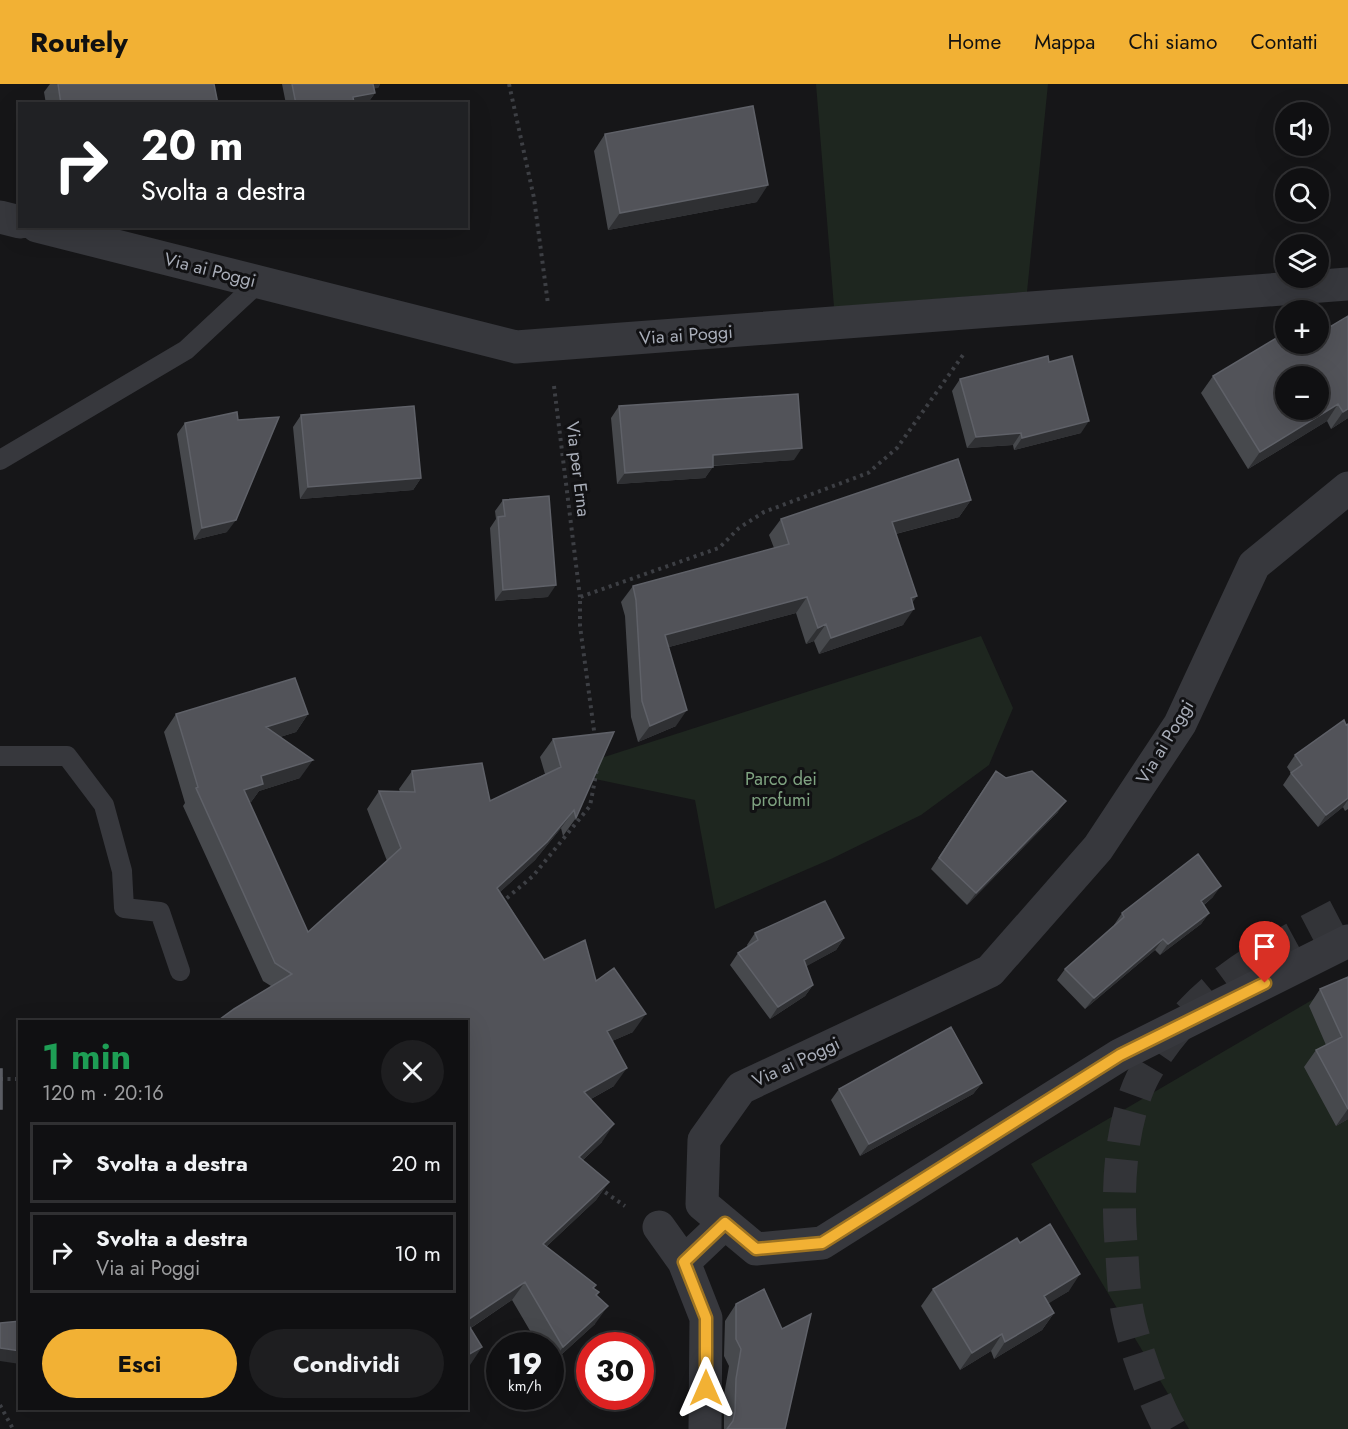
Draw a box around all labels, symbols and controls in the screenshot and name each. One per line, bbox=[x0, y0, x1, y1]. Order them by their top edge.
text: Routely bbox=[30, 22, 128, 63]
text: Home bbox=[948, 27, 1001, 57]
text: Mappa bbox=[1034, 27, 1095, 57]
text: Chi siamo bbox=[1128, 27, 1217, 57]
text: Contatti bbox=[1250, 27, 1318, 57]
map controls bbox=[1275, 102, 1329, 420]
button: sound bbox=[1275, 102, 1329, 156]
text: 20 m bbox=[141, 115, 243, 176]
icon: right bbox=[42, 126, 120, 204]
button: search bbox=[1275, 168, 1329, 222]
text: Svolta a destra bbox=[141, 171, 306, 210]
button: layers bbox=[1275, 234, 1329, 288]
street label: Via ai Poggi bbox=[161, 246, 259, 294]
button: + bbox=[1275, 300, 1329, 354]
street label: Via ai Poggi bbox=[638, 319, 734, 351]
button: − bbox=[1275, 366, 1329, 420]
street label: Via per Erna bbox=[559, 420, 597, 518]
street label: Via ai Poggi bbox=[1130, 695, 1200, 789]
park label: Parco dei profumi bbox=[745, 766, 817, 813]
pin bbox=[1239, 921, 1290, 983]
icon: arrive bbox=[1248, 930, 1281, 963]
text: 1 min bbox=[42, 1030, 131, 1082]
street label: Via ai Poggi bbox=[748, 1030, 844, 1094]
button: close bbox=[381, 1040, 444, 1103]
text: 120 m · 20:16 bbox=[42, 1079, 164, 1108]
icon: right bbox=[45, 1146, 78, 1179]
text: Svolta a destra bbox=[96, 1147, 248, 1179]
text: 20 m bbox=[392, 1147, 441, 1179]
text: Svolta a destra bbox=[96, 1222, 248, 1254]
icon: right bbox=[45, 1236, 78, 1269]
text: 10 m bbox=[394, 1237, 441, 1269]
text: Via ai Poggi bbox=[96, 1254, 200, 1283]
button: Esci bbox=[42, 1329, 237, 1398]
button: Condividi bbox=[249, 1329, 444, 1398]
speed limit sign: 30 bbox=[576, 1332, 654, 1410]
text: 19 bbox=[507, 1342, 543, 1385]
position arrow bbox=[674, 1356, 738, 1420]
text: km/h bbox=[508, 1375, 542, 1397]

